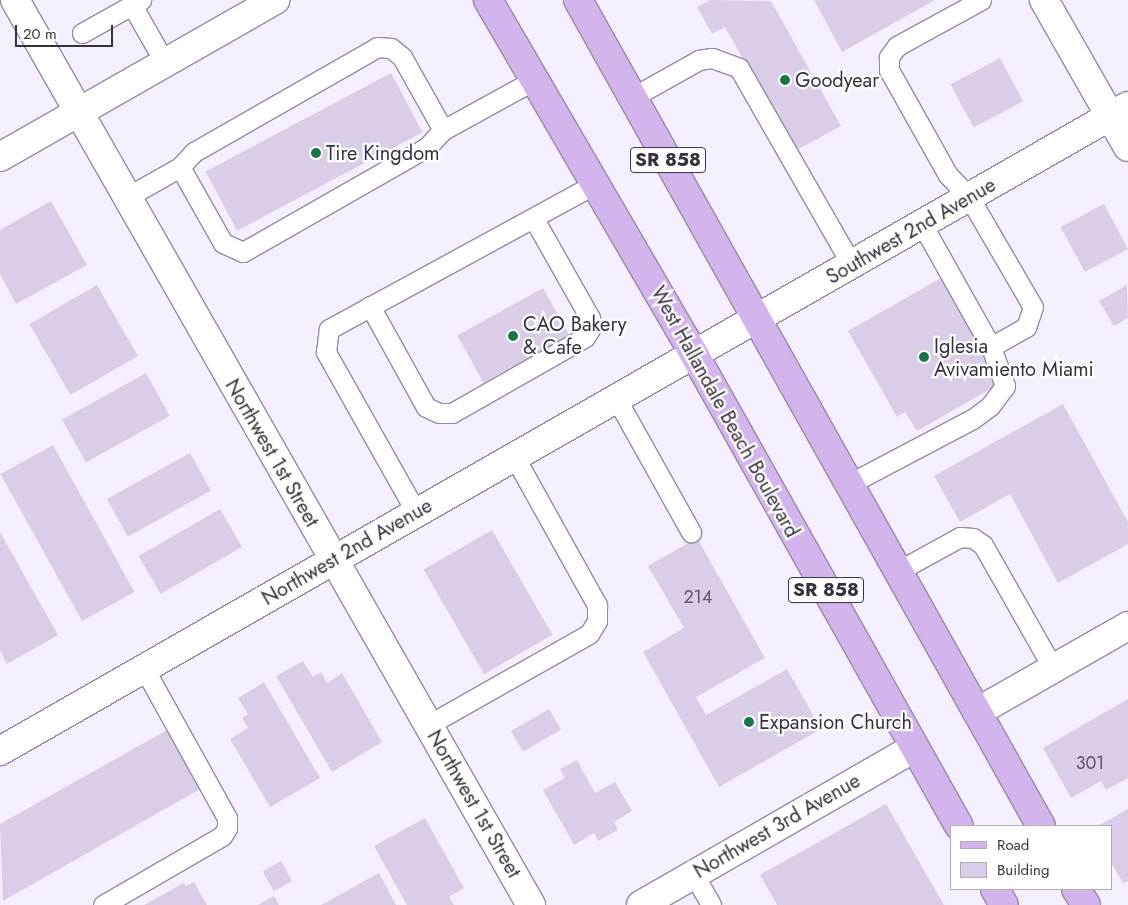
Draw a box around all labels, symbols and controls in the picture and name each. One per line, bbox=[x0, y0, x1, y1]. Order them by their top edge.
scale bar bbox=[18, 15, 115, 47]
text: 20 m bbox=[23, 23, 57, 45]
place label: Goodyear bbox=[795, 68, 879, 92]
marker: Goodyear bbox=[779, 74, 791, 86]
place label: Tire Kingdom bbox=[326, 141, 440, 165]
road number: SR 858 bbox=[629, 144, 707, 176]
marker: Tire Kingdom bbox=[310, 147, 322, 159]
street label: Southwest 2nd Avenue bbox=[822, 173, 1000, 289]
street label: West Hallandale Beach Boulevard bbox=[646, 282, 804, 542]
place label: CAO Bakery & Cafe bbox=[523, 312, 627, 359]
marker: CAO Bakery & Cafe bbox=[507, 330, 519, 342]
place label: Iglesia Avivamiento Miami bbox=[934, 334, 1094, 381]
marker: Iglesia Avivamiento Miami bbox=[918, 351, 930, 363]
street label: Northwest 1st Street bbox=[220, 375, 324, 531]
street label: Northwest 2nd Avenue bbox=[258, 493, 436, 611]
road number: SR 858 bbox=[787, 574, 865, 606]
house number: 214 bbox=[684, 586, 712, 608]
place label: Expansion Church bbox=[759, 710, 912, 734]
marker: Expansion Church bbox=[743, 716, 755, 728]
street label: Northwest 1st Street bbox=[422, 726, 526, 882]
house number: 301 bbox=[1076, 752, 1104, 774]
street label: Northwest 3rd Avenue bbox=[689, 769, 865, 883]
legend bbox=[950, 825, 1113, 890]
text: Road bbox=[997, 834, 1029, 856]
text: Building bbox=[997, 859, 1049, 881]

